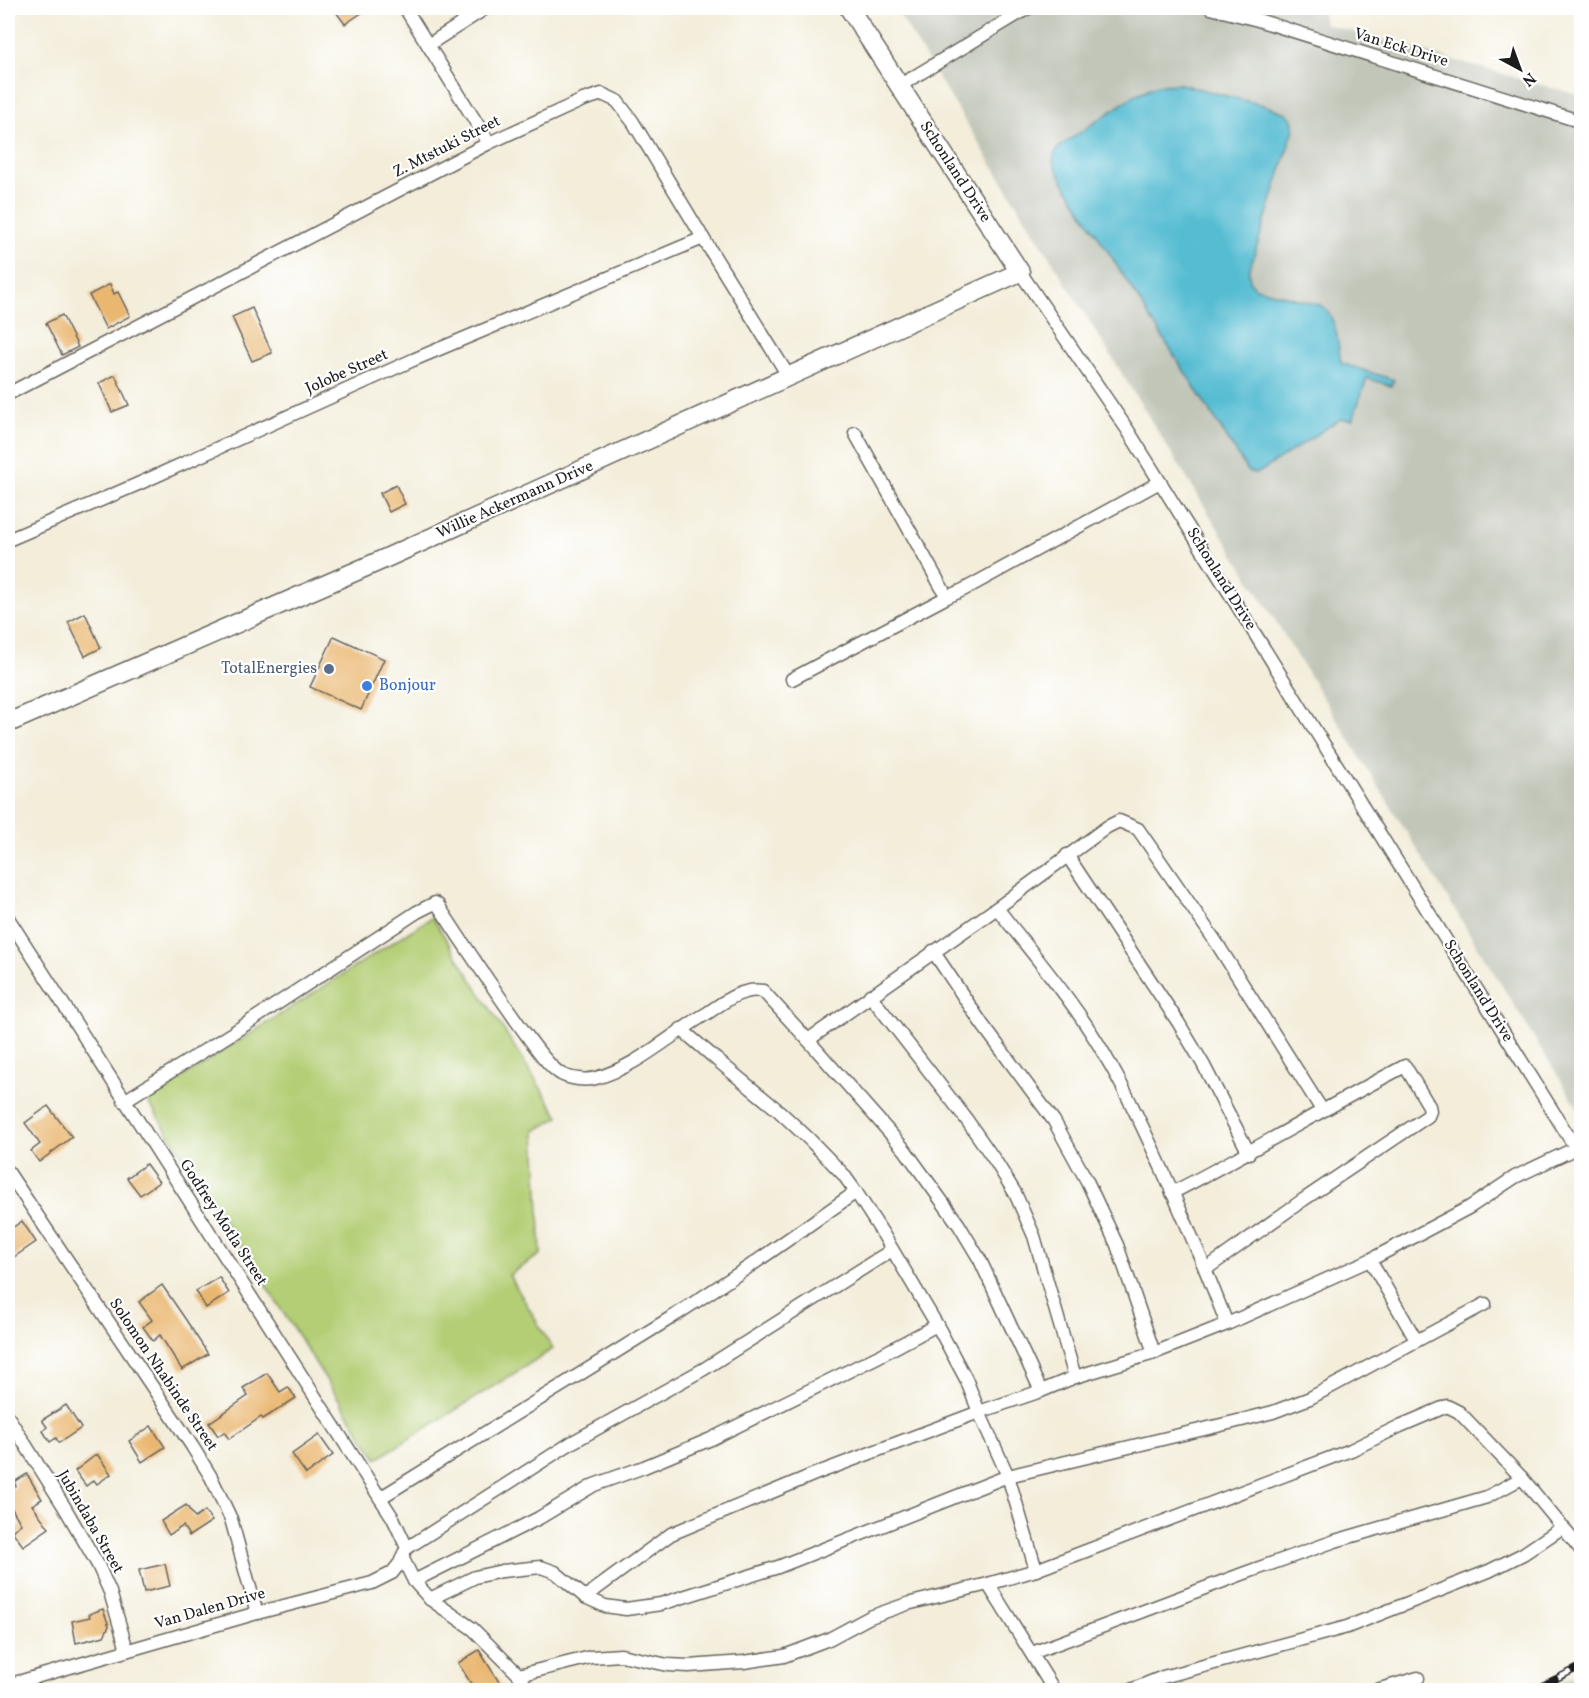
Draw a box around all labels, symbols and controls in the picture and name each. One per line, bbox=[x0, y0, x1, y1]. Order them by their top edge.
street label: Van Eck Drive bbox=[1351, 23, 1451, 73]
north arrow bbox=[1490, 39, 1550, 99]
text: N bbox=[1517, 67, 1540, 91]
street label: Z. Mtstuki Street bbox=[390, 110, 505, 184]
street label: Schonland Drive bbox=[914, 117, 996, 227]
street label: Jolobe Street bbox=[302, 344, 392, 400]
street label: Willie Ackermann Drive bbox=[433, 455, 597, 545]
street label: Schonland Drive bbox=[1181, 524, 1261, 634]
place label: TotalEnergies bbox=[221, 658, 317, 680]
marker: TotalEnergies bbox=[322, 662, 336, 676]
place label: Bonjour bbox=[379, 675, 436, 697]
marker: Bonjour bbox=[360, 679, 374, 693]
street label: Schonland Drive bbox=[1438, 936, 1518, 1046]
street label: Godfrey Motla Street bbox=[174, 1155, 272, 1291]
street label: Solomon Nhabinde Street bbox=[104, 1294, 223, 1456]
street label: Jubindaba Street bbox=[51, 1466, 129, 1578]
street label: Van Dalen Drive bbox=[152, 1583, 268, 1635]

